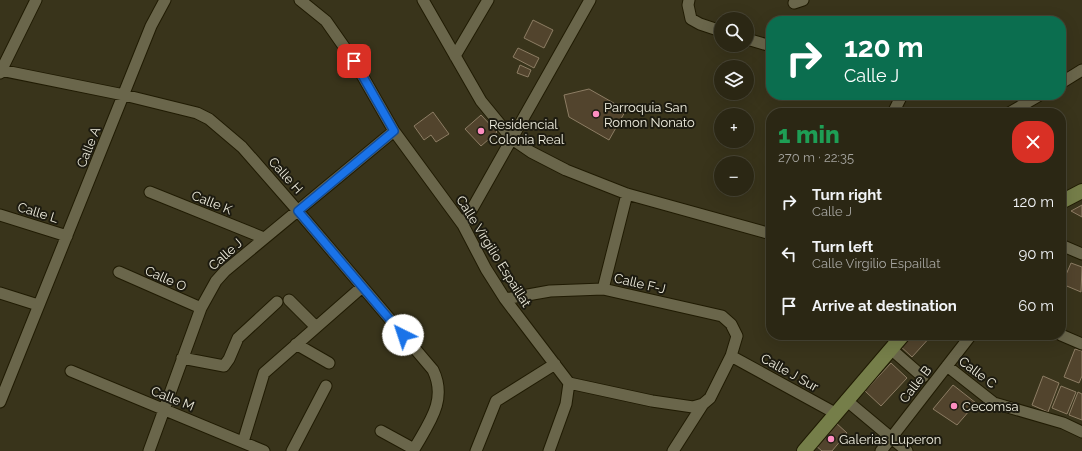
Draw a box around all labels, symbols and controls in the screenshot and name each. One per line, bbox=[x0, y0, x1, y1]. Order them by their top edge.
map controls bbox=[714, 12, 754, 196]
button: search bbox=[714, 12, 754, 52]
text: 120 m bbox=[844, 31, 924, 64]
icon: right bbox=[778, 32, 830, 84]
pin bbox=[337, 44, 371, 78]
icon: arrive bbox=[343, 50, 365, 72]
button: layers bbox=[714, 60, 754, 100]
text: Calle J bbox=[844, 65, 899, 86]
place label: Parroquia San Romon Nonato bbox=[604, 100, 695, 130]
button: + bbox=[714, 108, 754, 148]
marker: Parroquia San Romon Nonato bbox=[591, 109, 601, 119]
place label: Residencial Colonia Real bbox=[489, 117, 565, 147]
text: 1 min bbox=[778, 120, 840, 149]
button: close bbox=[1012, 121, 1054, 163]
street label: Calle A bbox=[74, 125, 103, 170]
marker: Residencial Colonia Real bbox=[476, 126, 486, 136]
text: 270 m · 22:35 bbox=[778, 150, 854, 165]
street label: Calle H bbox=[265, 154, 306, 197]
button: − bbox=[714, 156, 754, 196]
text: Turn right bbox=[812, 186, 882, 204]
street label: Calle K bbox=[189, 188, 235, 218]
icon: right bbox=[778, 191, 800, 213]
street label: Calle Virgilio Espaillat bbox=[453, 193, 534, 310]
text: 120 m bbox=[1013, 193, 1054, 211]
street label: Calle L bbox=[16, 199, 60, 226]
text: Calle J bbox=[812, 204, 852, 219]
street label: Calle J bbox=[205, 235, 245, 273]
text: Turn left bbox=[812, 238, 873, 256]
icon: left bbox=[778, 243, 800, 265]
text: 90 m bbox=[1018, 245, 1054, 263]
text: Calle Virgilio Espaillat bbox=[812, 256, 940, 271]
street label: Calle O bbox=[143, 263, 189, 294]
street label: Calle F-J bbox=[613, 270, 667, 297]
icon: arrive bbox=[778, 295, 800, 317]
text: Arrive at destination bbox=[812, 297, 957, 315]
text: 60 m bbox=[1018, 297, 1054, 315]
position arrow bbox=[382, 314, 424, 356]
street label: Calle J Sur bbox=[758, 351, 822, 395]
street label: Calle C bbox=[956, 353, 999, 391]
street label: Calle B bbox=[896, 363, 935, 406]
street label: Calle M bbox=[149, 383, 197, 414]
place label: Cecomsa bbox=[962, 399, 1019, 414]
marker: Cecomsa bbox=[949, 401, 959, 411]
place label: Galerias Luperon bbox=[839, 432, 941, 447]
marker: Galerias Luperon bbox=[826, 434, 836, 444]

